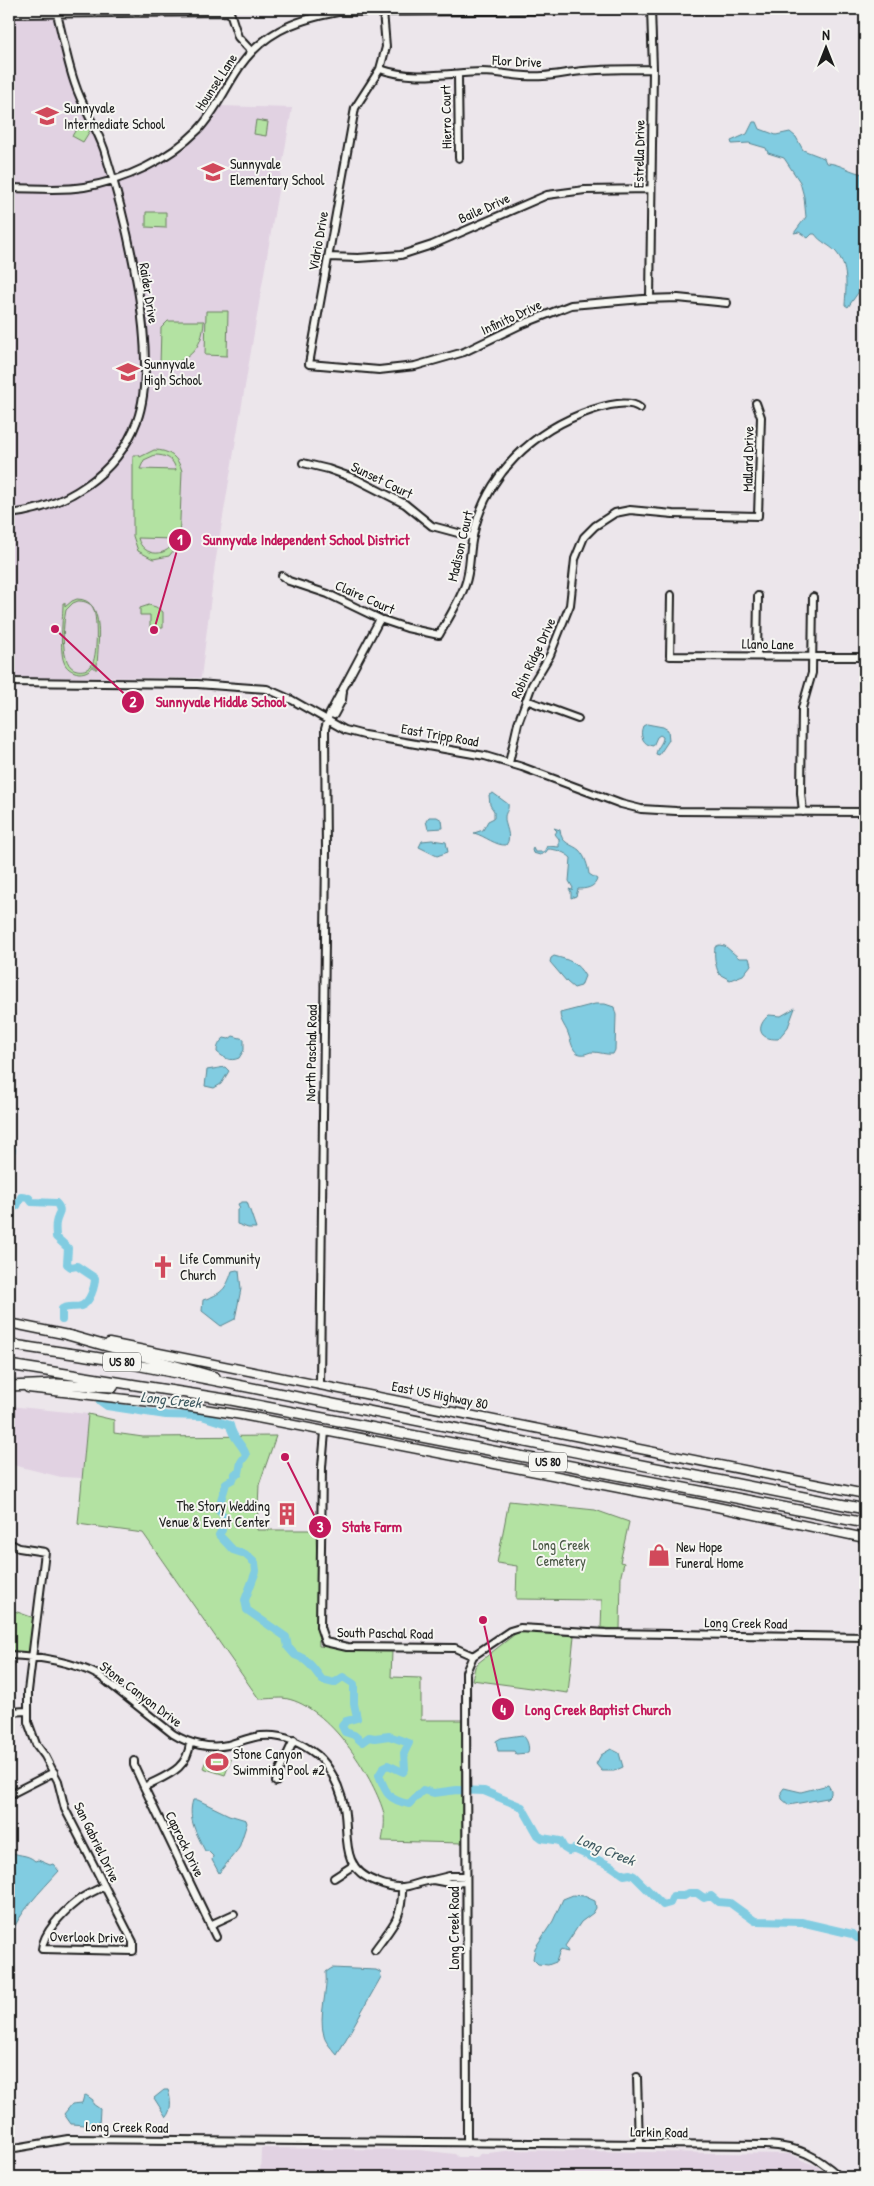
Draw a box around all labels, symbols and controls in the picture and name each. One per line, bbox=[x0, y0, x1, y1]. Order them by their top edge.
north arrow bbox=[802, 22, 852, 72]
text: N bbox=[822, 25, 830, 44]
street label: Hounsel Lane bbox=[190, 49, 241, 114]
street label: Flor Drive bbox=[491, 50, 543, 71]
street label: Hierro Court bbox=[435, 85, 456, 149]
place label: Sunnyvale Intermediate School bbox=[64, 98, 165, 133]
school or university icon: Sunnyvale Intermediate School bbox=[34, 103, 60, 129]
street label: Estrella Drive bbox=[628, 119, 649, 188]
place label: Sunnyvale Elementary School bbox=[230, 154, 325, 190]
school or university icon: Sunnyvale Elementary School bbox=[200, 159, 226, 185]
street label: Baile Drive bbox=[455, 188, 513, 227]
street label: Vidrio Drive bbox=[303, 209, 332, 272]
street label: Raider Drive bbox=[135, 261, 164, 325]
street label: Infinito Drive bbox=[477, 294, 545, 339]
place label: Sunnyvale High School bbox=[144, 354, 202, 390]
school or university icon: Sunnyvale High School bbox=[115, 359, 141, 385]
street label: Mallard Drive bbox=[737, 426, 758, 492]
street label: Sunset Court bbox=[348, 456, 416, 503]
street label: Madison Court bbox=[442, 508, 477, 583]
callout: Sunnyvale Independent School District bbox=[168, 525, 419, 555]
text: 1 bbox=[177, 529, 183, 550]
text: Sunnyvale Independent School District bbox=[203, 529, 410, 551]
street label: Claire Court bbox=[332, 575, 398, 618]
street label: Robin Ridge Drive bbox=[506, 614, 561, 702]
street label: Llano Lane bbox=[742, 634, 795, 653]
callout: Sunnyvale Middle School bbox=[120, 687, 296, 717]
text: 2 bbox=[129, 691, 137, 712]
text: Sunnyvale Middle School bbox=[156, 691, 287, 713]
street label: East Tripp Road bbox=[400, 718, 481, 752]
street label: North Paschal Road bbox=[300, 1004, 321, 1102]
place label: Life Community Church bbox=[180, 1249, 260, 1284]
church icon: Life Community Church bbox=[150, 1254, 176, 1280]
road number: US 80 bbox=[103, 1352, 141, 1371]
street label: East US Highway 80 bbox=[390, 1376, 490, 1414]
water label: Long Creek bbox=[140, 1386, 204, 1413]
road number: US 80 bbox=[529, 1452, 567, 1471]
place label: The Story Wedding Venue & Event Center bbox=[158, 1496, 271, 1531]
building icon: The Story Wedding Venue & Event Center bbox=[274, 1501, 300, 1527]
callout: State Farm bbox=[307, 1512, 412, 1542]
text: 3 bbox=[317, 1516, 324, 1537]
text: State Farm bbox=[342, 1516, 402, 1537]
park label: Long Creek Cemetery bbox=[533, 1535, 590, 1571]
place label: New Hope Funeral Home bbox=[675, 1537, 744, 1572]
shop icon: New Hope Funeral Home bbox=[646, 1542, 672, 1568]
street label: Long Creek Road bbox=[704, 1612, 788, 1634]
street label: South Paschal Road bbox=[337, 1622, 434, 1643]
street label: Stone Canyon Drive bbox=[95, 1656, 187, 1732]
callout: Long Creek Baptist Church bbox=[491, 1694, 681, 1724]
text: 4 bbox=[500, 1699, 506, 1720]
text: Long Creek Baptist Church bbox=[525, 1699, 671, 1721]
place label: Stone Canyon Swimming Pool #2 bbox=[233, 1744, 325, 1780]
sports icon: Stone Canyon Swimming Pool #2 bbox=[204, 1749, 230, 1775]
street label: San Gabriel Drive bbox=[70, 1799, 125, 1885]
street label: Caprock Drive bbox=[160, 1808, 210, 1881]
water label: Long Creek bbox=[574, 1828, 640, 1871]
street label: Long Creek Road bbox=[444, 1886, 464, 1969]
street label: Overlook Drive bbox=[49, 1926, 125, 1947]
street label: Long Creek Road bbox=[85, 2116, 169, 2138]
street label: Larkin Road bbox=[630, 2121, 688, 2142]

